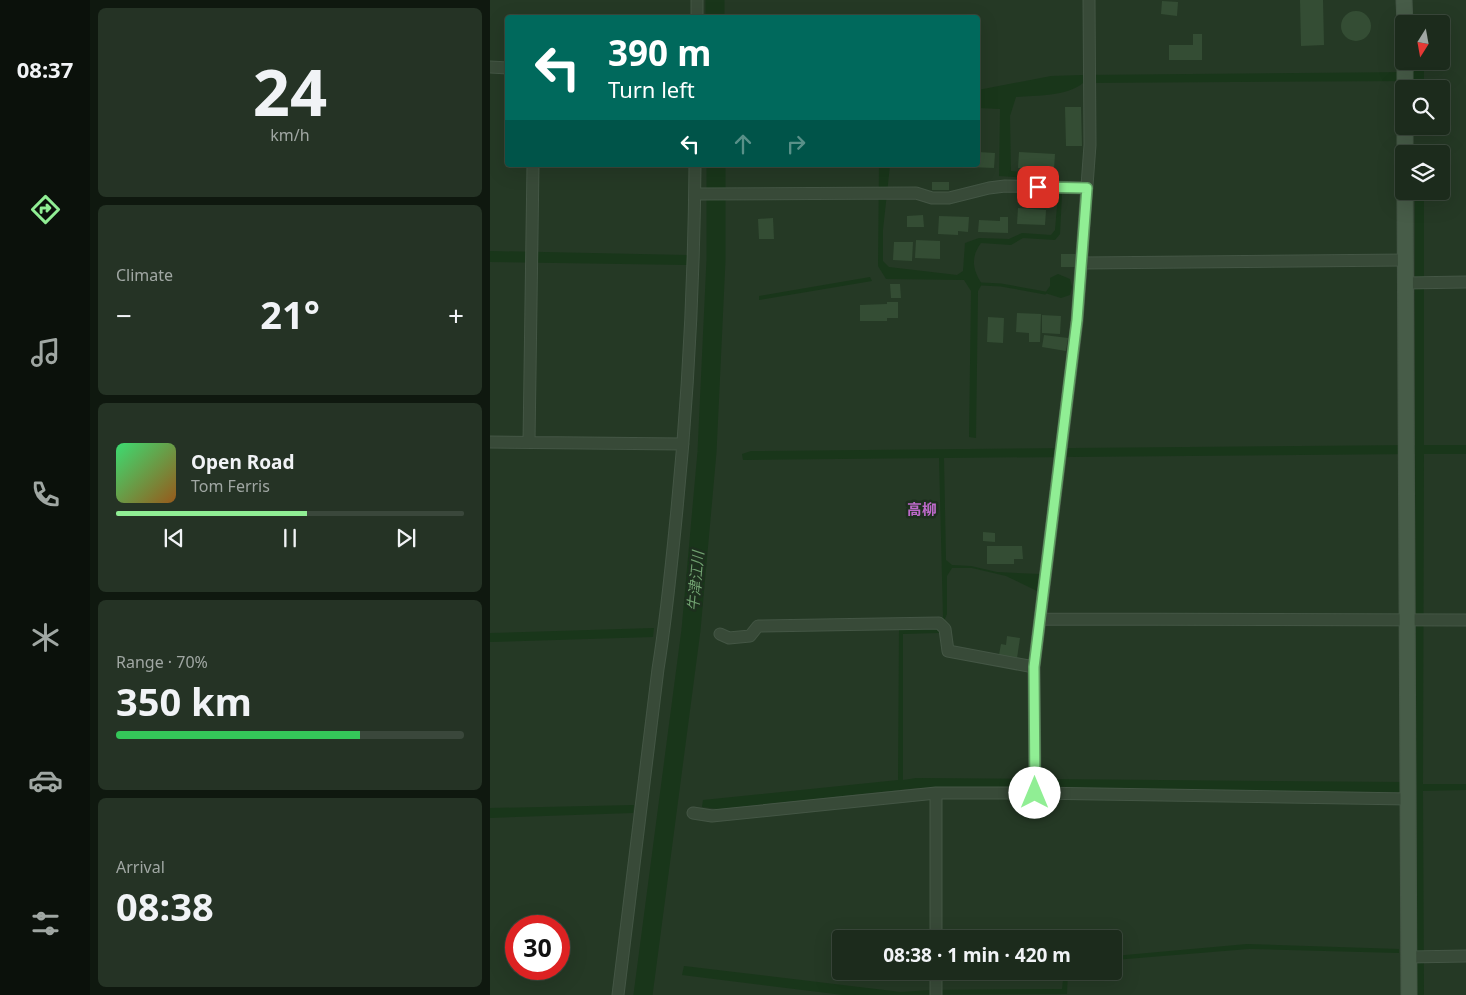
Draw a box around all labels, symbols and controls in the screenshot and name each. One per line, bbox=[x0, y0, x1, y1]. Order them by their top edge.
north arrow bbox=[1395, 15, 1450, 70]
map controls bbox=[1395, 15, 1450, 200]
text: 390 m bbox=[608, 29, 711, 76]
icon: left bbox=[525, 35, 590, 100]
text: 24 bbox=[253, 47, 327, 135]
text: 08:37 bbox=[17, 54, 73, 84]
text: Turn left bbox=[608, 74, 695, 104]
button: search bbox=[1395, 80, 1450, 135]
text: km/h bbox=[270, 124, 310, 146]
icon: left bbox=[676, 130, 704, 158]
icon: ahead bbox=[729, 130, 757, 158]
icon: right bbox=[782, 130, 810, 158]
button: layers bbox=[1395, 145, 1450, 200]
pin bbox=[1017, 166, 1059, 208]
icon: arrive bbox=[1024, 173, 1052, 201]
icon: directions bbox=[28, 192, 63, 227]
text: Climate bbox=[116, 264, 173, 286]
text: 21° bbox=[260, 288, 320, 340]
text: − bbox=[116, 296, 132, 334]
text: + bbox=[448, 296, 464, 334]
icon: music bbox=[28, 335, 63, 370]
text: Open Road bbox=[191, 449, 294, 475]
text: Tom Ferris bbox=[191, 475, 270, 497]
icon: phone bbox=[28, 477, 63, 512]
district label: 高柳 bbox=[907, 499, 937, 519]
icon: previous bbox=[160, 524, 188, 552]
icon: pause bbox=[276, 524, 304, 552]
icon: next bbox=[392, 524, 420, 552]
water label: 牛津江川 bbox=[682, 548, 708, 612]
icon: climate bbox=[28, 620, 63, 655]
text: Range · 70% bbox=[116, 651, 208, 673]
text: 350 km bbox=[116, 675, 252, 727]
icon: car bbox=[28, 763, 63, 798]
position arrow bbox=[1008, 766, 1060, 818]
text: Arrival bbox=[116, 856, 165, 878]
text: 08:38 bbox=[116, 880, 214, 932]
icon: filters bbox=[28, 906, 63, 941]
speed limit sign: 30 bbox=[505, 915, 570, 980]
text: 08:38 · 1 min · 420 m bbox=[883, 942, 1071, 968]

